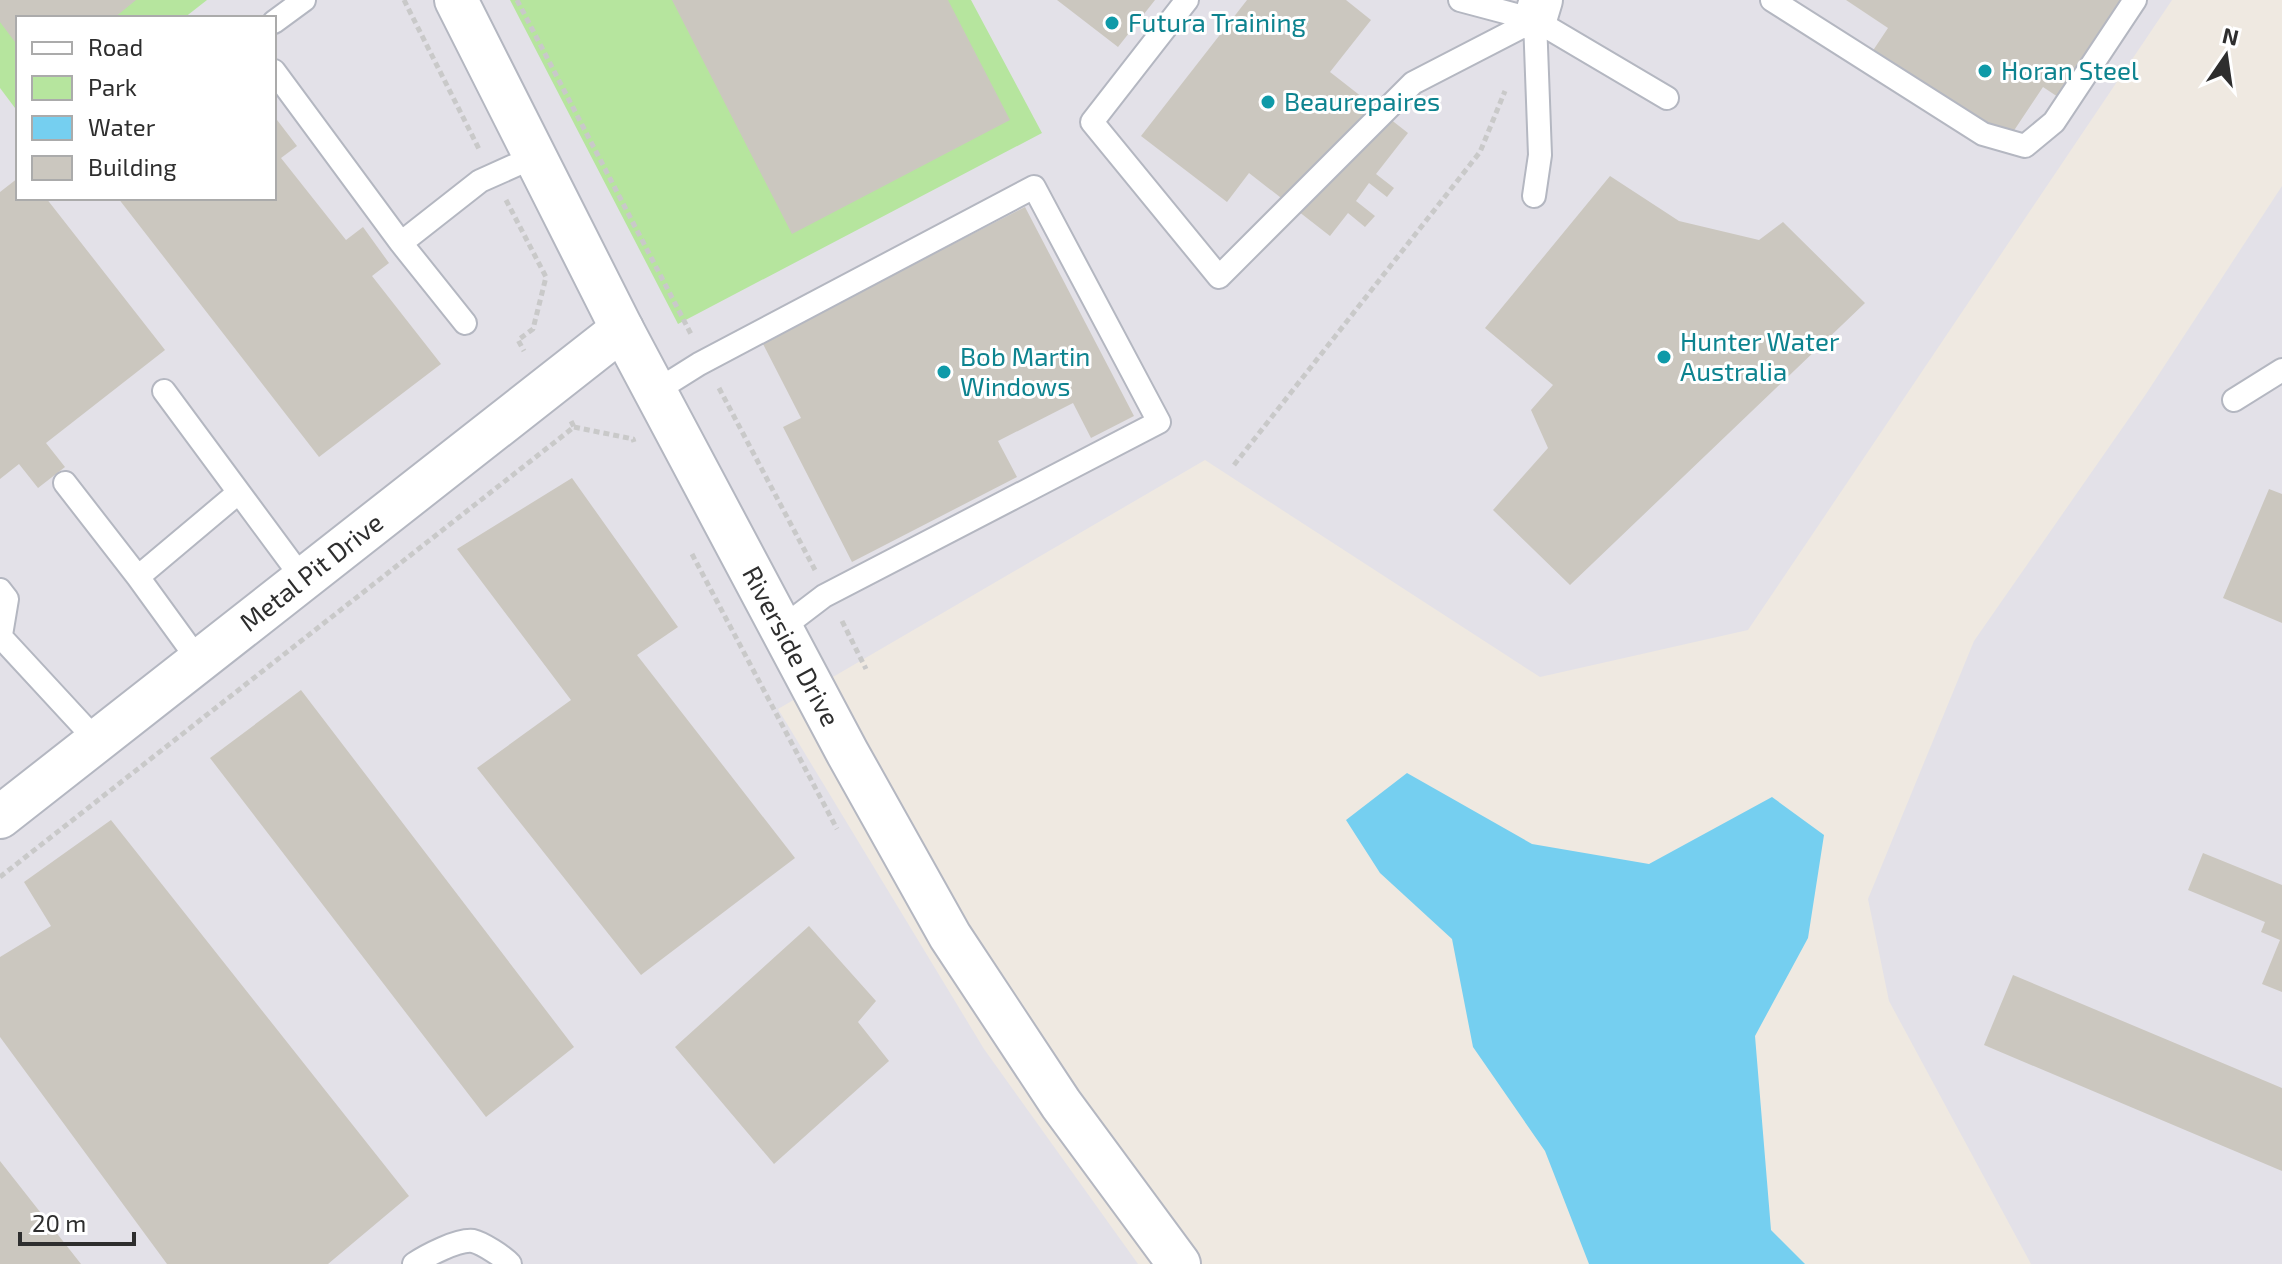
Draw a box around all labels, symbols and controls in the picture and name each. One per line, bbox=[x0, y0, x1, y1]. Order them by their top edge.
place label: Futura Training bbox=[1128, 6, 1306, 37]
marker: Futura Training bbox=[1103, 14, 1121, 32]
legend bbox=[16, 16, 276, 200]
north arrow bbox=[2186, 16, 2266, 96]
text: N bbox=[2220, 21, 2241, 50]
text: Road bbox=[88, 32, 143, 61]
place label: Horan Steel bbox=[2001, 54, 2139, 85]
marker: Horan Steel bbox=[1976, 62, 1994, 80]
text: Park bbox=[88, 72, 137, 101]
place label: Beaurepaires bbox=[1284, 85, 1440, 116]
marker: Beaurepaires bbox=[1259, 93, 1277, 111]
text: Water bbox=[88, 112, 156, 141]
text: Building bbox=[88, 152, 177, 181]
place label: Hunter Water Australia bbox=[1680, 325, 1839, 386]
place label: Bob Martin Windows bbox=[960, 340, 1090, 401]
marker: Hunter Water Australia bbox=[1655, 348, 1673, 366]
marker: Bob Martin Windows bbox=[935, 363, 953, 381]
street label: Metal Pit Drive bbox=[233, 506, 388, 637]
street label: Riverside Drive bbox=[737, 560, 847, 731]
scale bar bbox=[20, 1196, 134, 1246]
text: 20 m bbox=[32, 1208, 86, 1237]

